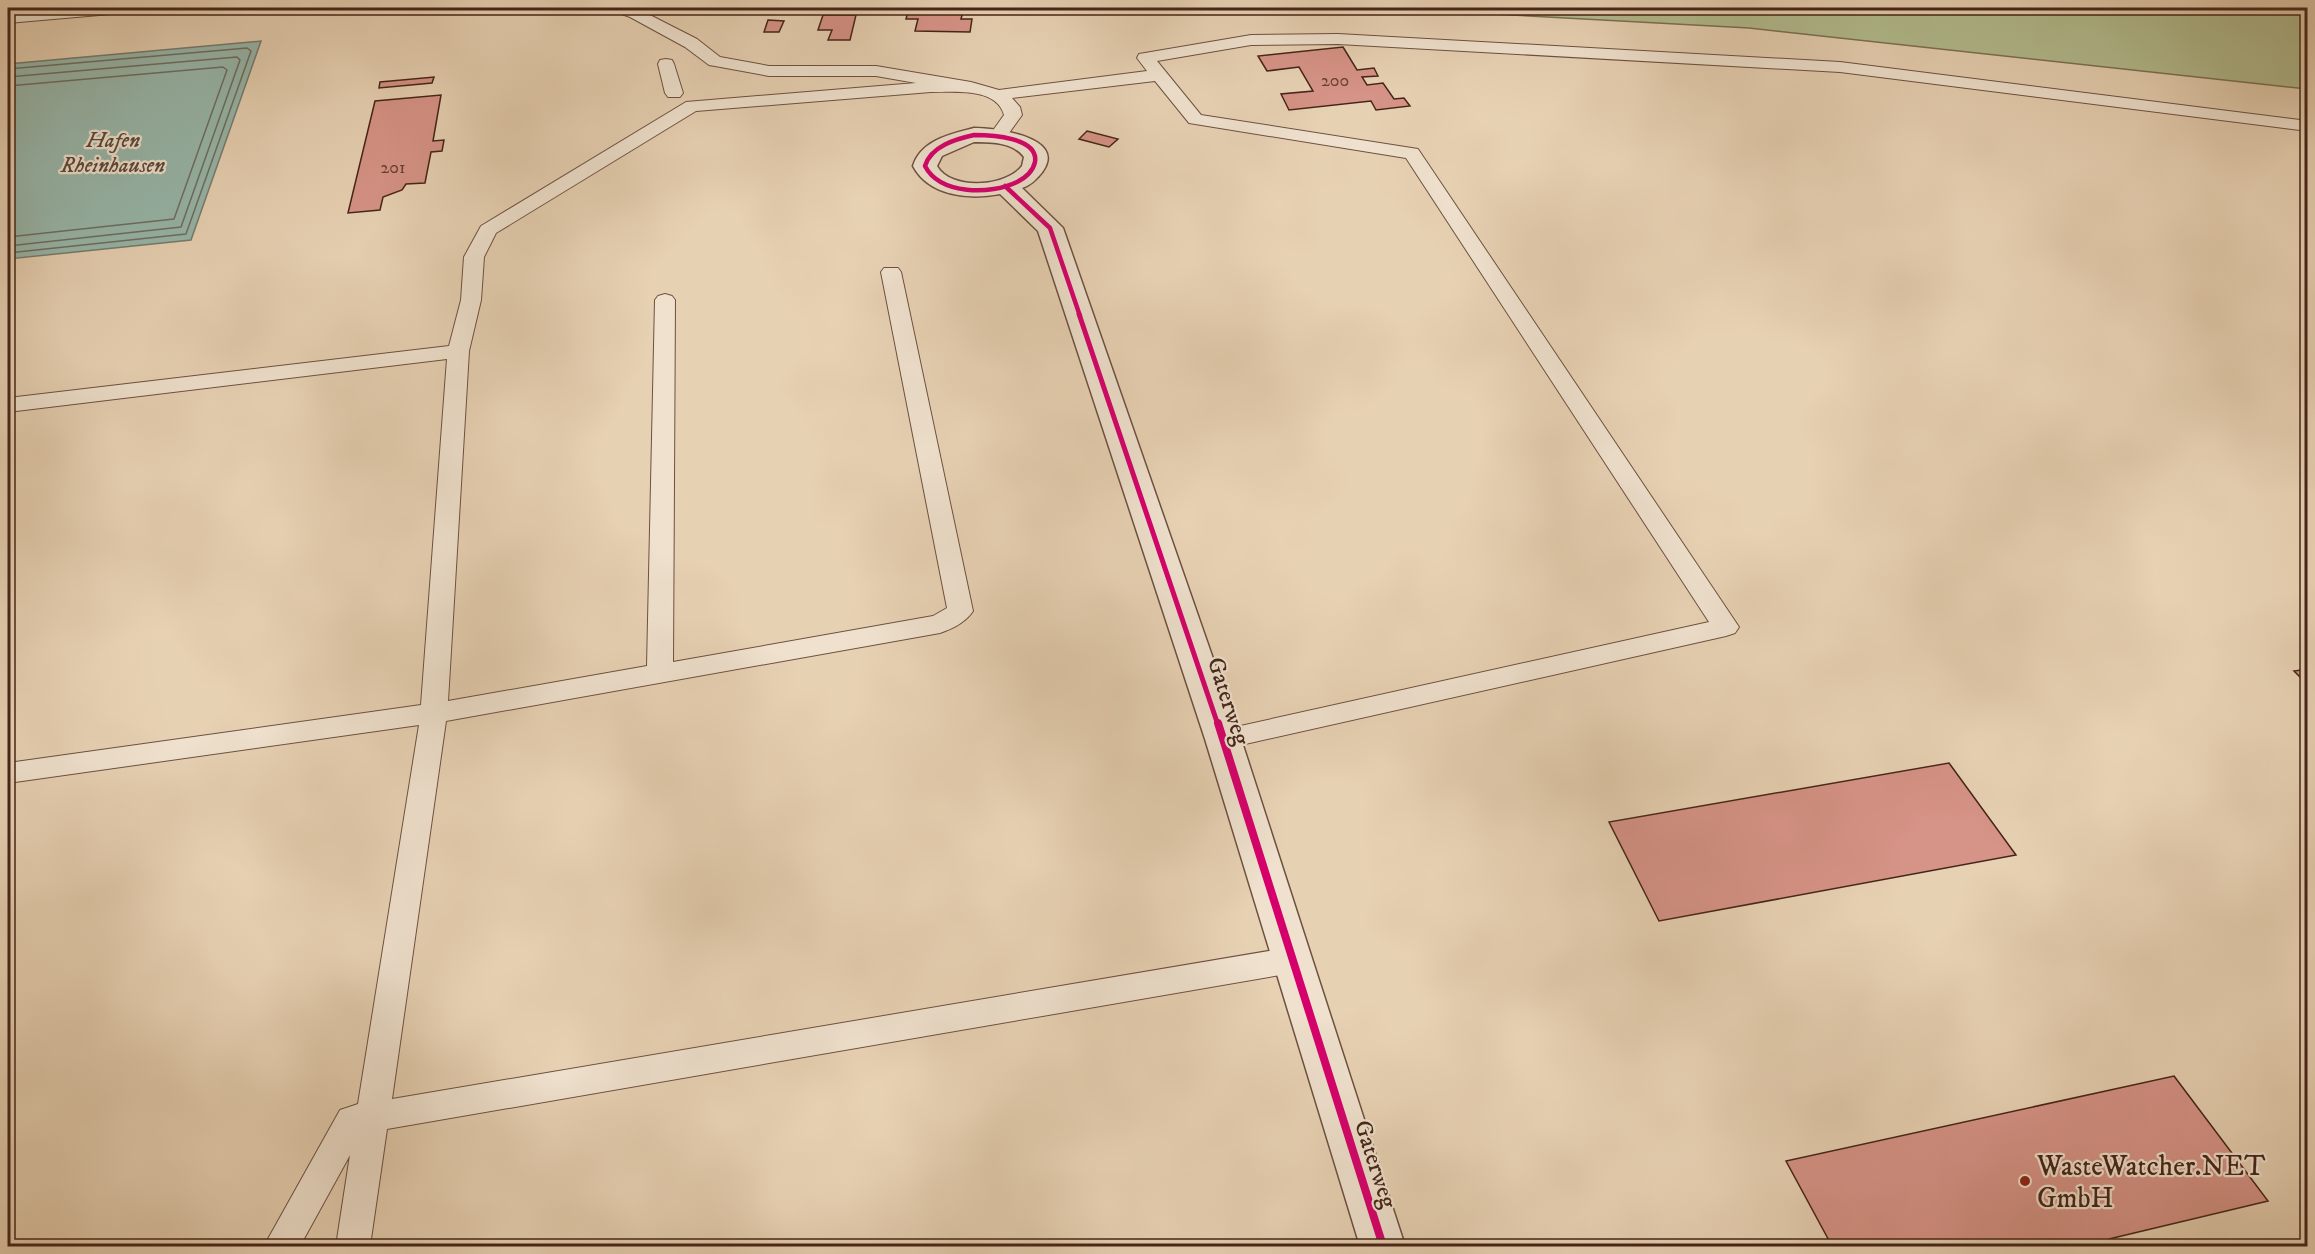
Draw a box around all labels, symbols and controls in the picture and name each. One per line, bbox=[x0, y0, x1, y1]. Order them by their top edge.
house number: 200 bbox=[1321, 70, 1349, 92]
water label: Hafen Rheinhausen bbox=[60, 127, 165, 179]
house number: 201 bbox=[380, 157, 406, 179]
street label: Gaterweg bbox=[1200, 654, 1256, 749]
street label: Gaterweg bbox=[1347, 1117, 1403, 1212]
place label: WasteWatcher.NET GmbH bbox=[2036, 1149, 2265, 1216]
marker: WasteWatcher.NET GmbH bbox=[2018, 1174, 2032, 1188]

